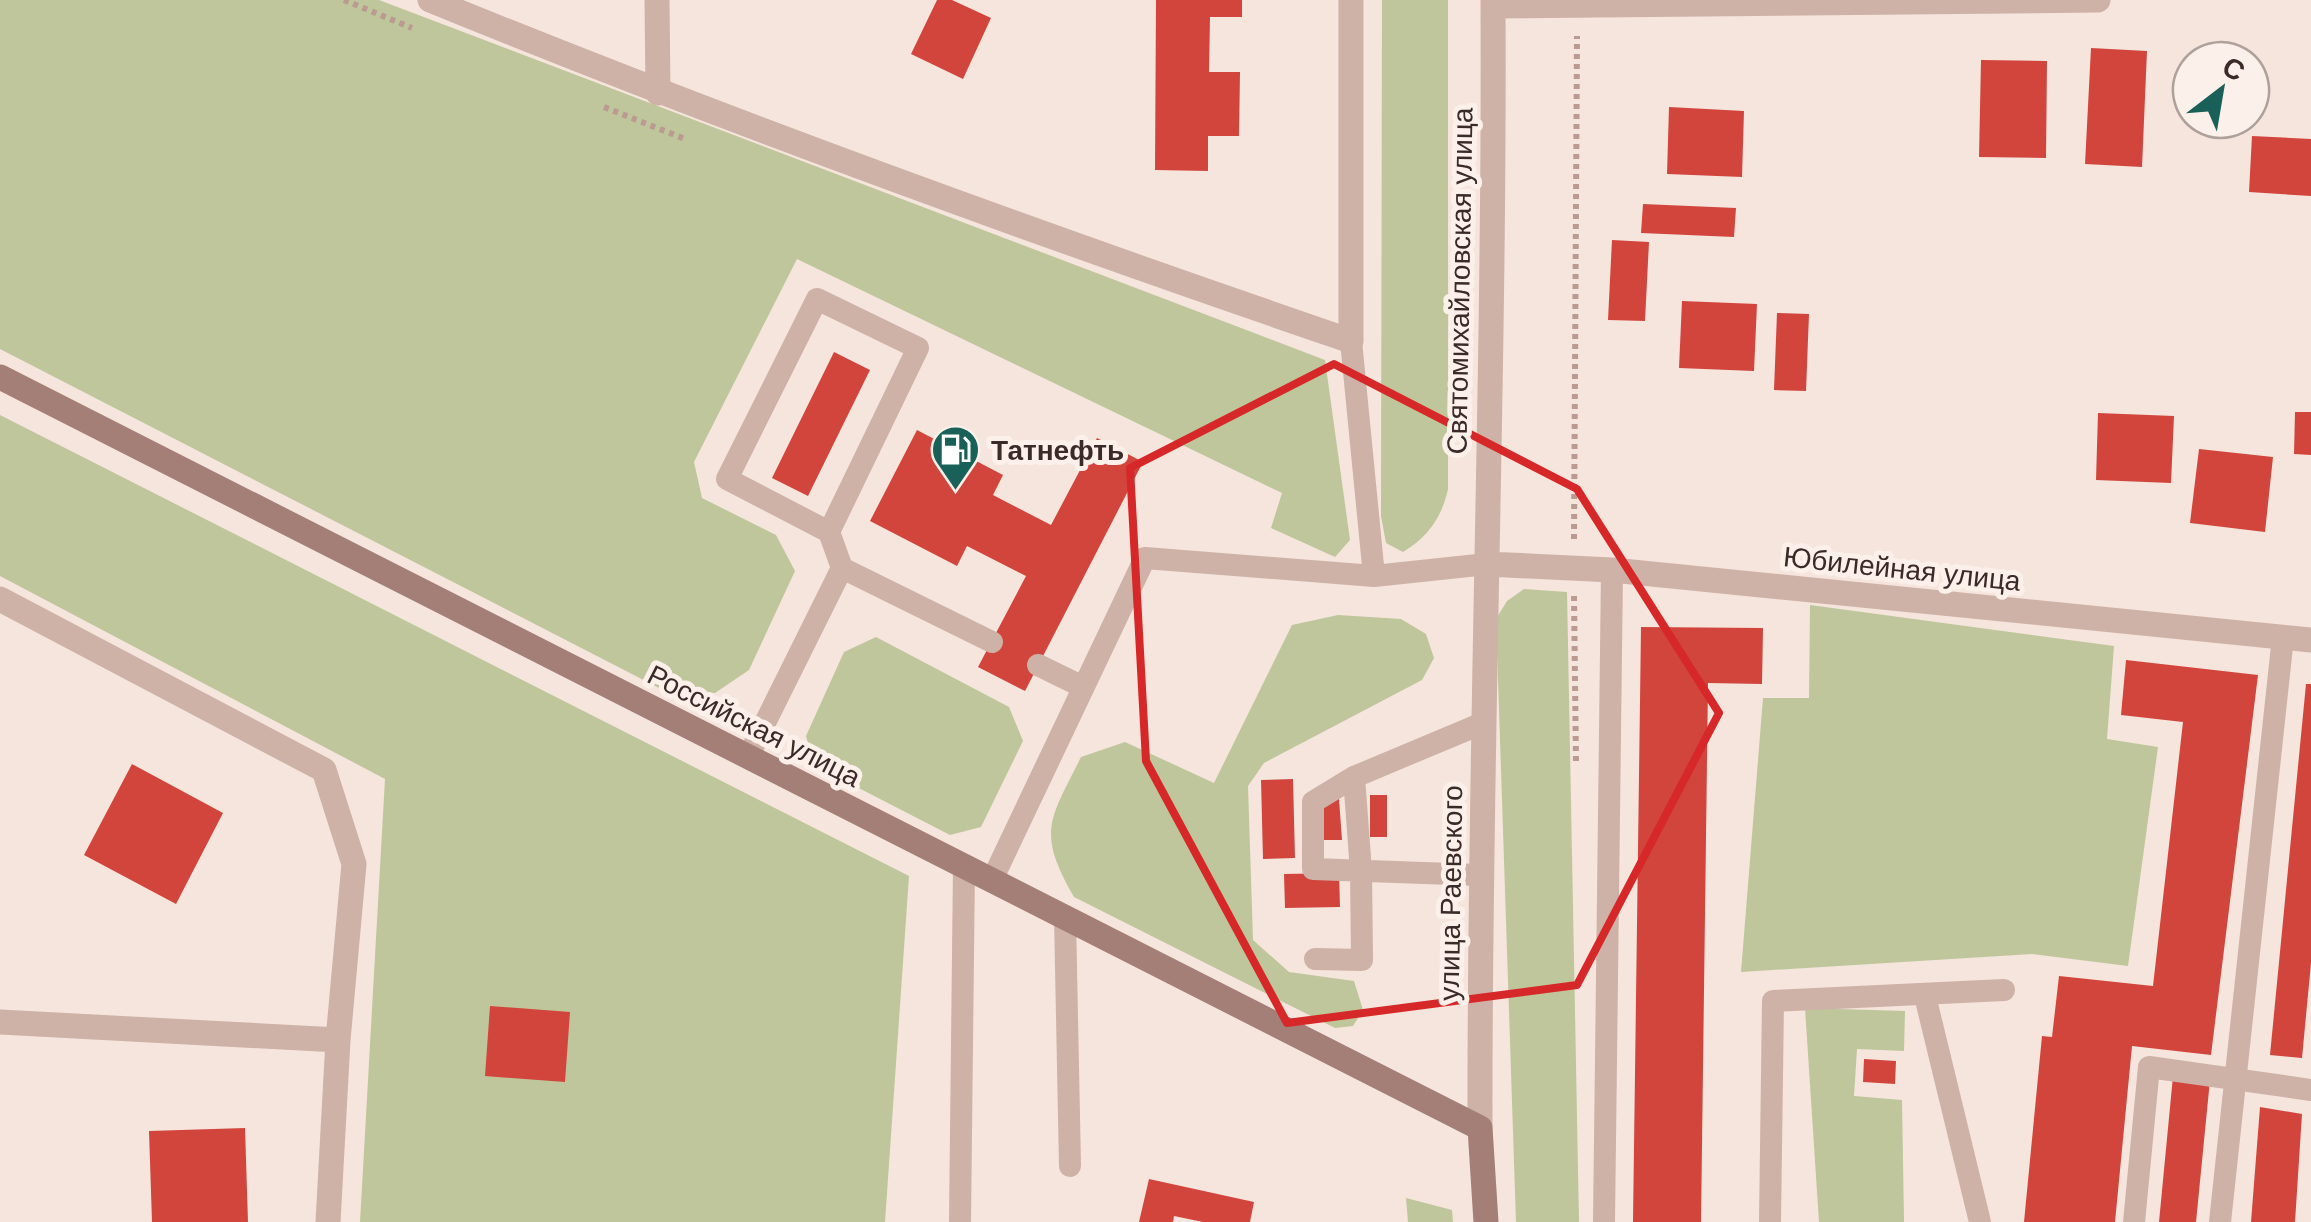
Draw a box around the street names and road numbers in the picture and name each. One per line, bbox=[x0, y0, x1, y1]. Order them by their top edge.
street label: Святомихайловская улица bbox=[1441, 107, 1479, 455]
street label: Юбилейная улица bbox=[1782, 541, 2023, 597]
street label: Российская улица bbox=[642, 659, 866, 793]
street label: улица Раевского bbox=[1434, 785, 1468, 1001]

